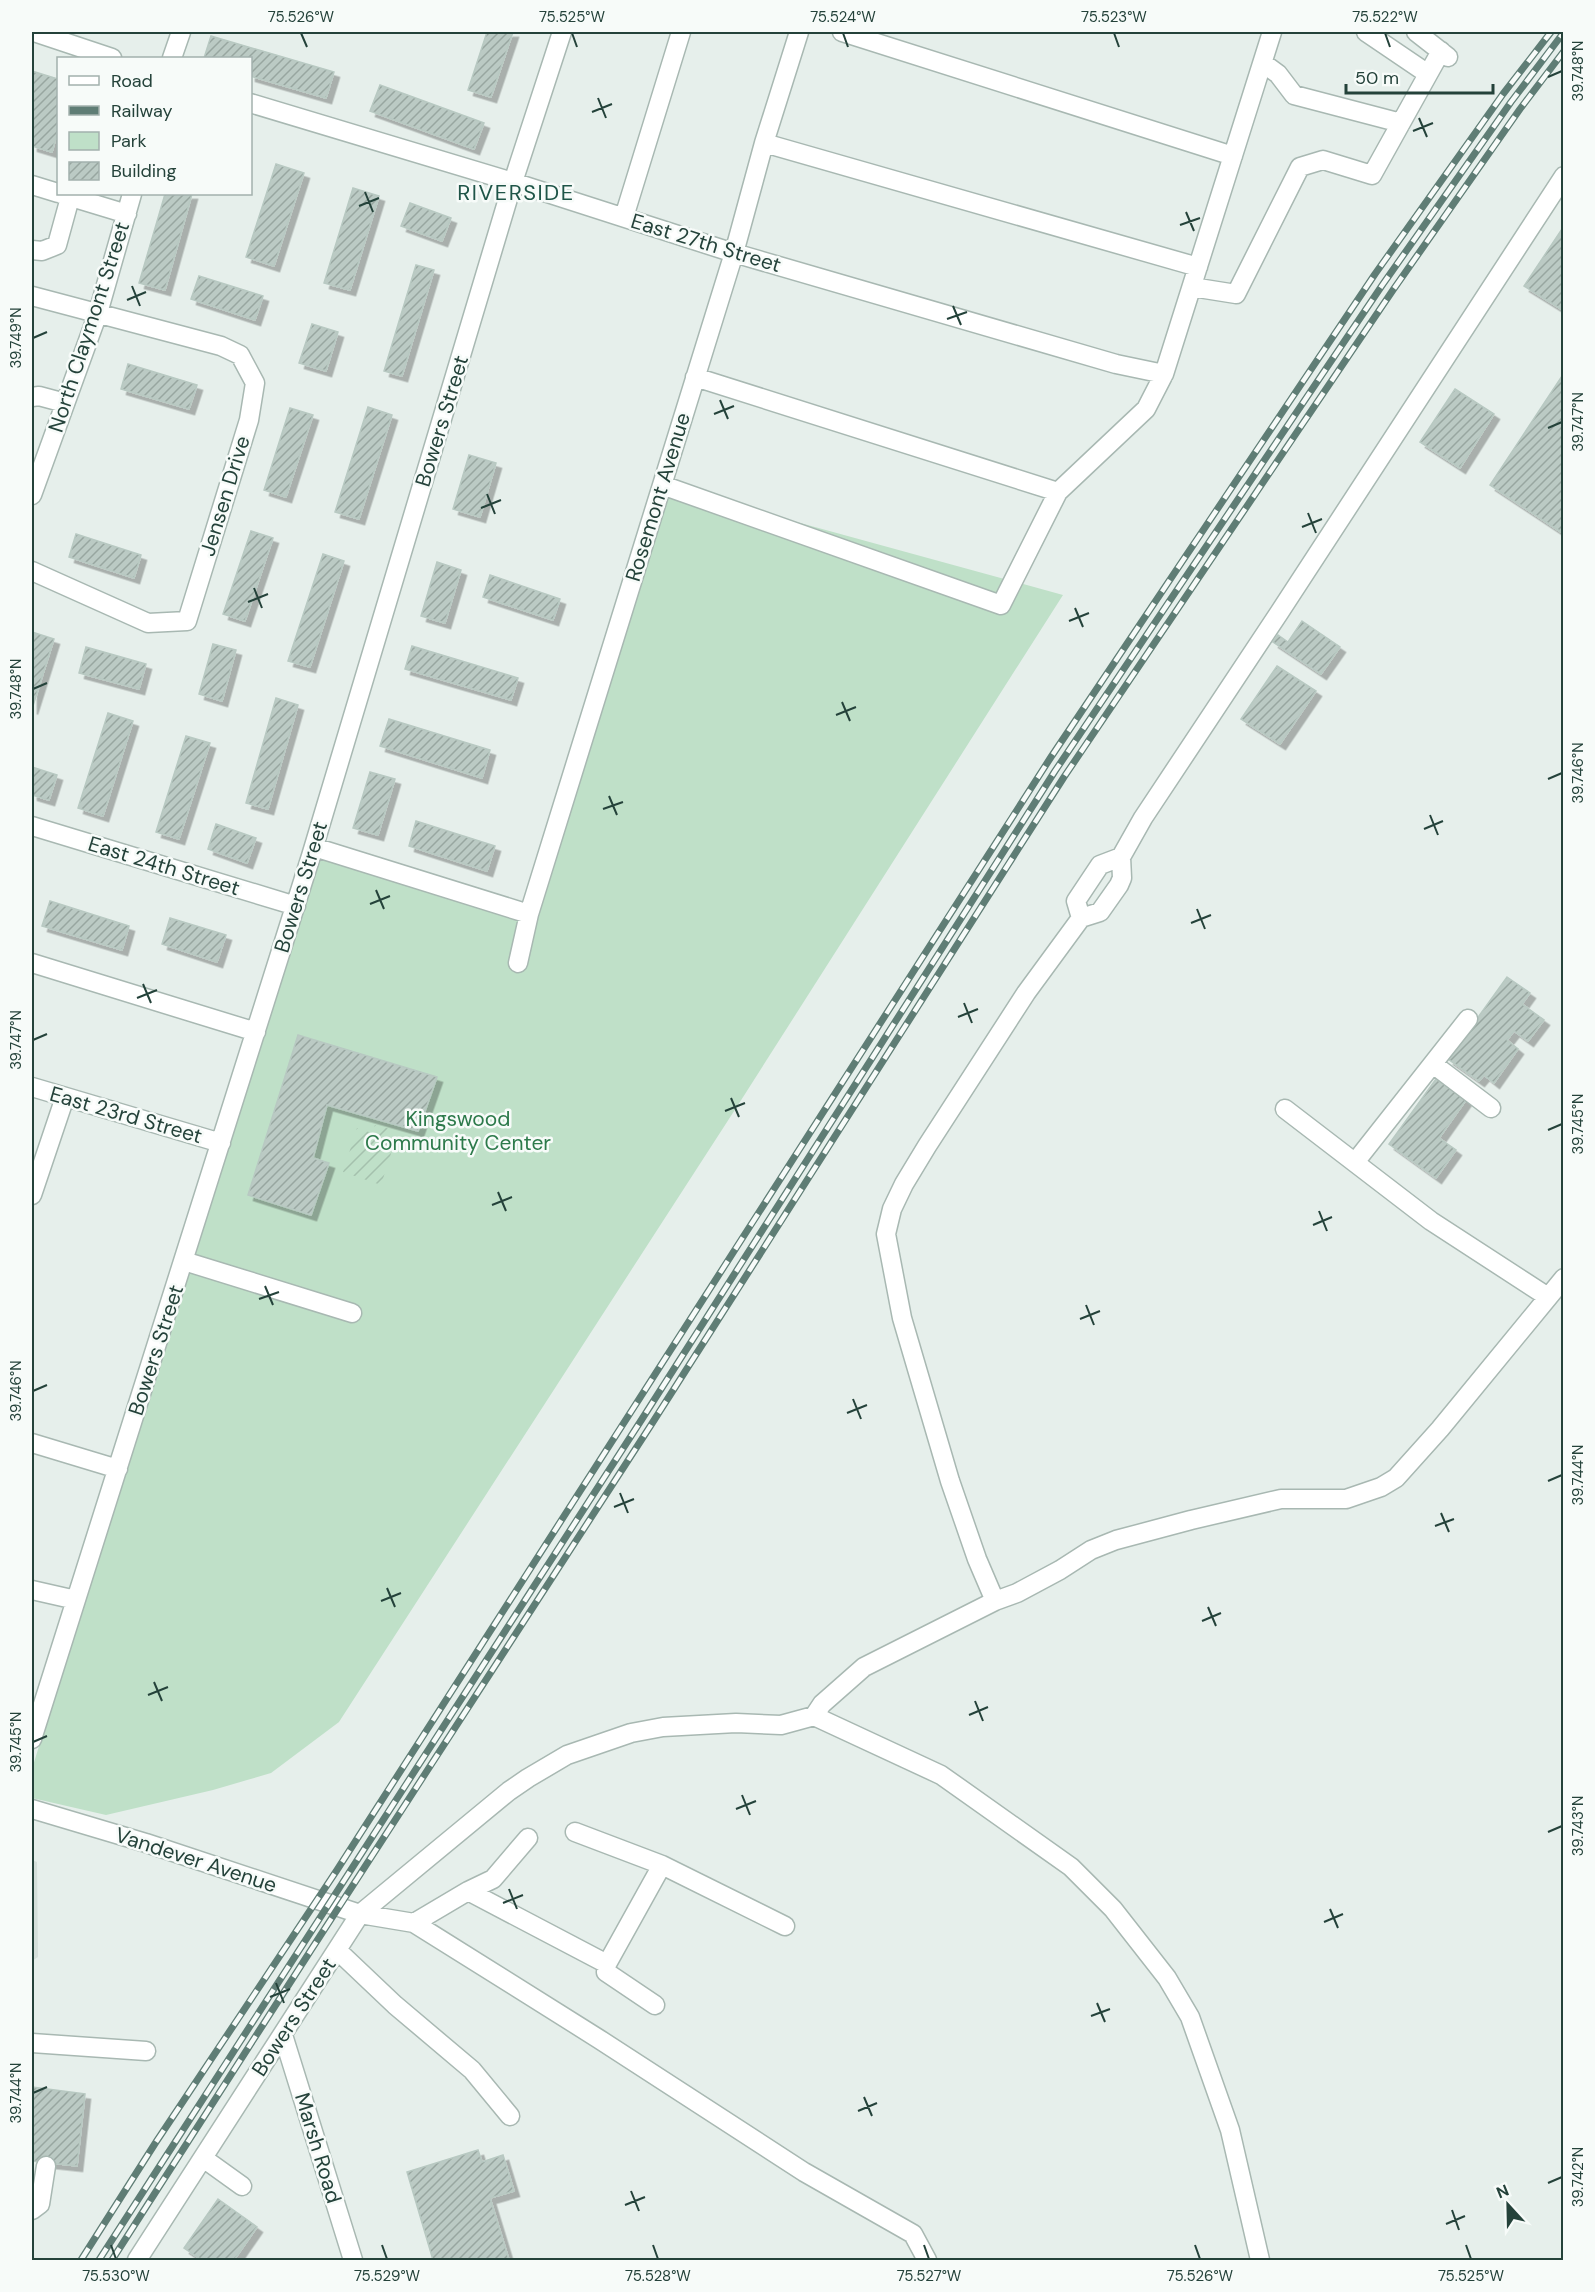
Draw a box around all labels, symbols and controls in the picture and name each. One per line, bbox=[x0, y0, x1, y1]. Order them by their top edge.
text: 75.526°W bbox=[268, 7, 335, 27]
text: 75.525°W bbox=[539, 7, 606, 27]
text: 75.524°W bbox=[810, 7, 876, 27]
text: 75.523°W bbox=[1081, 7, 1147, 27]
text: 75.522°W bbox=[1352, 7, 1418, 27]
text: 39.748°N bbox=[1568, 41, 1588, 101]
legend bbox=[57, 57, 252, 195]
scale bar bbox=[1346, 57, 1493, 95]
text: 50 m bbox=[1355, 66, 1399, 90]
text: Road bbox=[111, 69, 153, 93]
text: Railway bbox=[111, 99, 173, 123]
text: Park bbox=[111, 129, 147, 153]
text: Building bbox=[111, 159, 176, 183]
district label: RIVERSIDE bbox=[457, 178, 575, 207]
street label: East 27th Street bbox=[628, 207, 784, 279]
street label: North Claymont Street bbox=[42, 218, 136, 436]
text: 39.749°N bbox=[6, 307, 26, 369]
street label: Bowers Street bbox=[409, 352, 475, 490]
text: 39.747°N bbox=[1568, 392, 1588, 452]
street label: Rosemont Avenue bbox=[619, 409, 697, 585]
street label: Jensen Drive bbox=[193, 432, 257, 560]
text: 39.748°N bbox=[6, 659, 26, 719]
text: 39.746°N bbox=[1568, 742, 1588, 804]
street label: Bowers Street bbox=[268, 818, 334, 956]
street label: East 24th Street bbox=[85, 830, 243, 902]
text: 39.747°N bbox=[6, 1010, 26, 1070]
street label: East 23rd Street bbox=[47, 1080, 205, 1150]
text: 39.745°N bbox=[1568, 1094, 1588, 1154]
park label: Kingswood Community Center bbox=[365, 1105, 551, 1157]
street label: Bowers Street bbox=[122, 1281, 190, 1419]
text: 39.746°N bbox=[6, 1360, 26, 1422]
text: 39.744°N bbox=[1568, 1445, 1588, 1505]
text: 39.745°N bbox=[6, 1712, 26, 1772]
text: 39.743°N bbox=[1568, 1796, 1588, 1856]
street label: Vandever Avenue bbox=[112, 1821, 280, 1899]
street label: Bowers Street bbox=[245, 1952, 343, 2082]
text: 39.744°N bbox=[6, 2063, 26, 2123]
street label: Marsh Road bbox=[288, 2089, 348, 2207]
text: 39.742°N bbox=[1568, 2147, 1588, 2207]
north arrow bbox=[1478, 2175, 1538, 2235]
text: N bbox=[1493, 2180, 1512, 2203]
text: 75.530°W bbox=[82, 2266, 150, 2286]
text: 75.529°W bbox=[354, 2266, 421, 2286]
text: 75.528°W bbox=[625, 2266, 691, 2286]
text: 75.527°W bbox=[897, 2266, 962, 2286]
text: 75.526°W bbox=[1167, 2266, 1234, 2286]
text: 75.525°W bbox=[1438, 2266, 1505, 2286]

